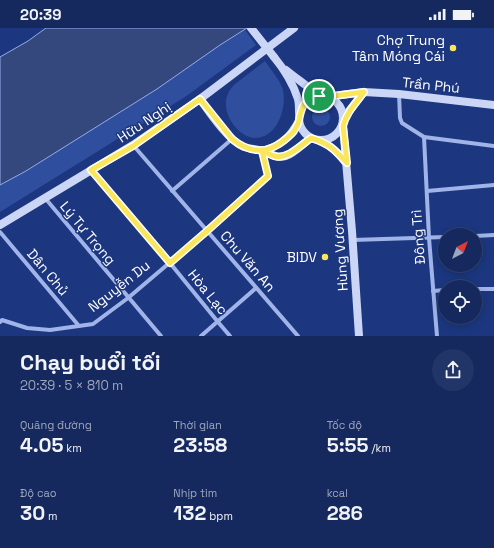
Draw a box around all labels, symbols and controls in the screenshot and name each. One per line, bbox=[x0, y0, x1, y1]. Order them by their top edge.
text: 20:39 bbox=[20, 5, 62, 24]
place label: Chợ Trung Tâm Móng Cái bbox=[352, 31, 445, 65]
marker: Chợ Trung Tâm Móng Cái bbox=[448, 43, 458, 53]
street label: Trần Phú bbox=[401, 73, 461, 97]
pin bbox=[302, 79, 336, 113]
icon: arrive bbox=[308, 85, 330, 107]
street label: Hữu Nghị bbox=[114, 98, 174, 146]
street label: Lý Tự Trọng bbox=[56, 198, 120, 268]
street label: Hùng Vương bbox=[328, 208, 352, 292]
street label: Đông Trì bbox=[407, 209, 429, 265]
street label: Chu Văn An bbox=[217, 227, 279, 295]
north arrow bbox=[438, 228, 482, 272]
map controls bbox=[438, 228, 482, 324]
street label: Dân Chủ bbox=[23, 245, 73, 299]
place label: BIDV bbox=[287, 248, 317, 266]
marker: BIDV bbox=[320, 252, 330, 262]
street label: Nguyễn Du bbox=[84, 256, 154, 316]
street label: Hòa Lạc bbox=[184, 266, 232, 318]
button: locate bbox=[438, 280, 482, 324]
text: Chạy buổi tối bbox=[20, 348, 161, 376]
button: share bbox=[432, 349, 474, 391]
text: 20:39 · 5 × 810 m bbox=[20, 377, 123, 394]
text: Quãng đường bbox=[20, 418, 92, 432]
text: Thời gian bbox=[173, 418, 222, 432]
text: Tốc độ bbox=[327, 418, 362, 432]
text: 4.05 bbox=[20, 432, 63, 458]
text: 23:58 bbox=[173, 432, 227, 458]
text: 5:55 bbox=[327, 432, 369, 458]
text: km bbox=[63, 441, 82, 455]
text: /km bbox=[369, 441, 391, 455]
text: Độ cao bbox=[20, 486, 56, 500]
text: Nhịp tim bbox=[173, 486, 217, 500]
text: kcal bbox=[327, 486, 348, 500]
text: 30 bbox=[20, 500, 45, 526]
text: 132 bbox=[173, 500, 206, 526]
text: 286 bbox=[327, 500, 363, 526]
text: m bbox=[45, 509, 57, 523]
text: bpm bbox=[206, 509, 233, 523]

